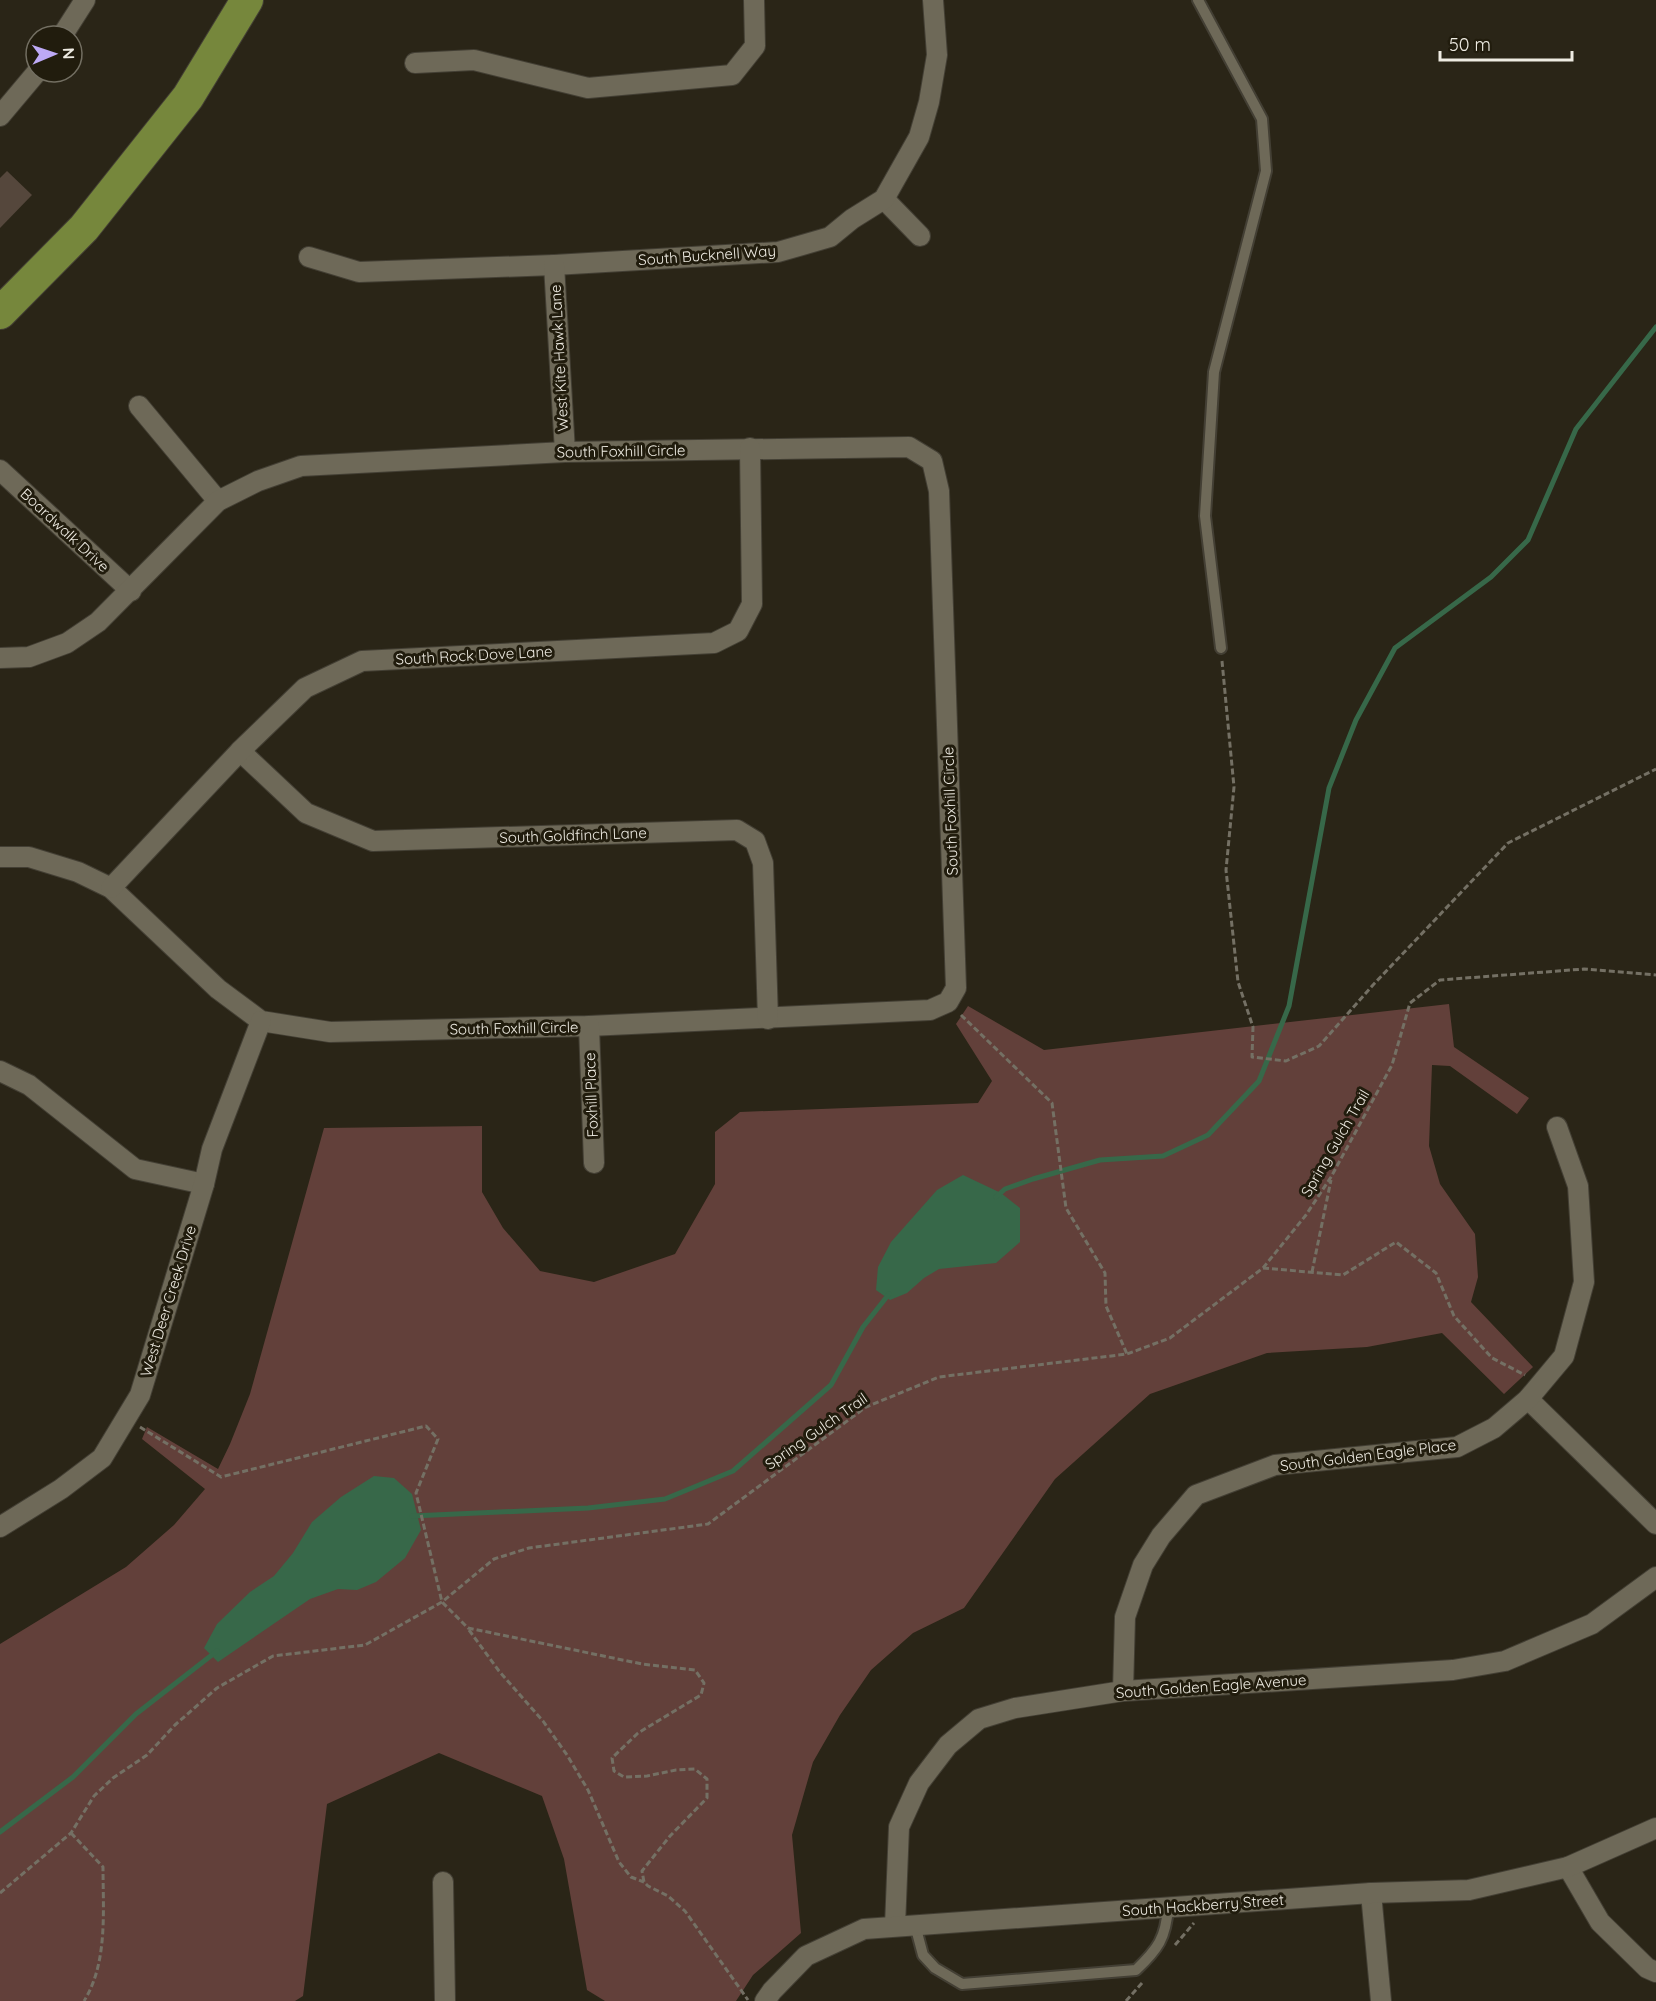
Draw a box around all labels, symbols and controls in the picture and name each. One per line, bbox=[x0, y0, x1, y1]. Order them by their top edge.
north arrow bbox=[24, 24, 84, 84]
scale bar bbox=[1440, 24, 1572, 62]
text: 50 m bbox=[1449, 33, 1491, 56]
text: N bbox=[59, 47, 79, 60]
street label: South Bucknell Way bbox=[638, 241, 776, 269]
street label: West Kite Hawk Lane bbox=[546, 284, 572, 432]
street label: South Foxhill Circle bbox=[556, 440, 686, 462]
street label: Boardwalk Drive bbox=[17, 484, 113, 576]
street label: South Rock Dove Lane bbox=[395, 641, 553, 669]
street label: South Foxhill Circle bbox=[938, 746, 962, 876]
street label: South Goldfinch Lane bbox=[499, 823, 647, 847]
street label: South Foxhill Circle bbox=[449, 1017, 579, 1039]
street label: Foxhill Place bbox=[580, 1052, 602, 1138]
street label: Spring Gulch Trail bbox=[1297, 1086, 1373, 1200]
street label: West Deer Creek Drive bbox=[136, 1223, 200, 1379]
street label: Spring Gulch Trail bbox=[761, 1389, 871, 1473]
street label: South Golden Eagle Place bbox=[1279, 1435, 1457, 1475]
street label: South Golden Eagle Avenue bbox=[1115, 1670, 1307, 1702]
street label: South Hackberry Street bbox=[1122, 1890, 1284, 1920]

